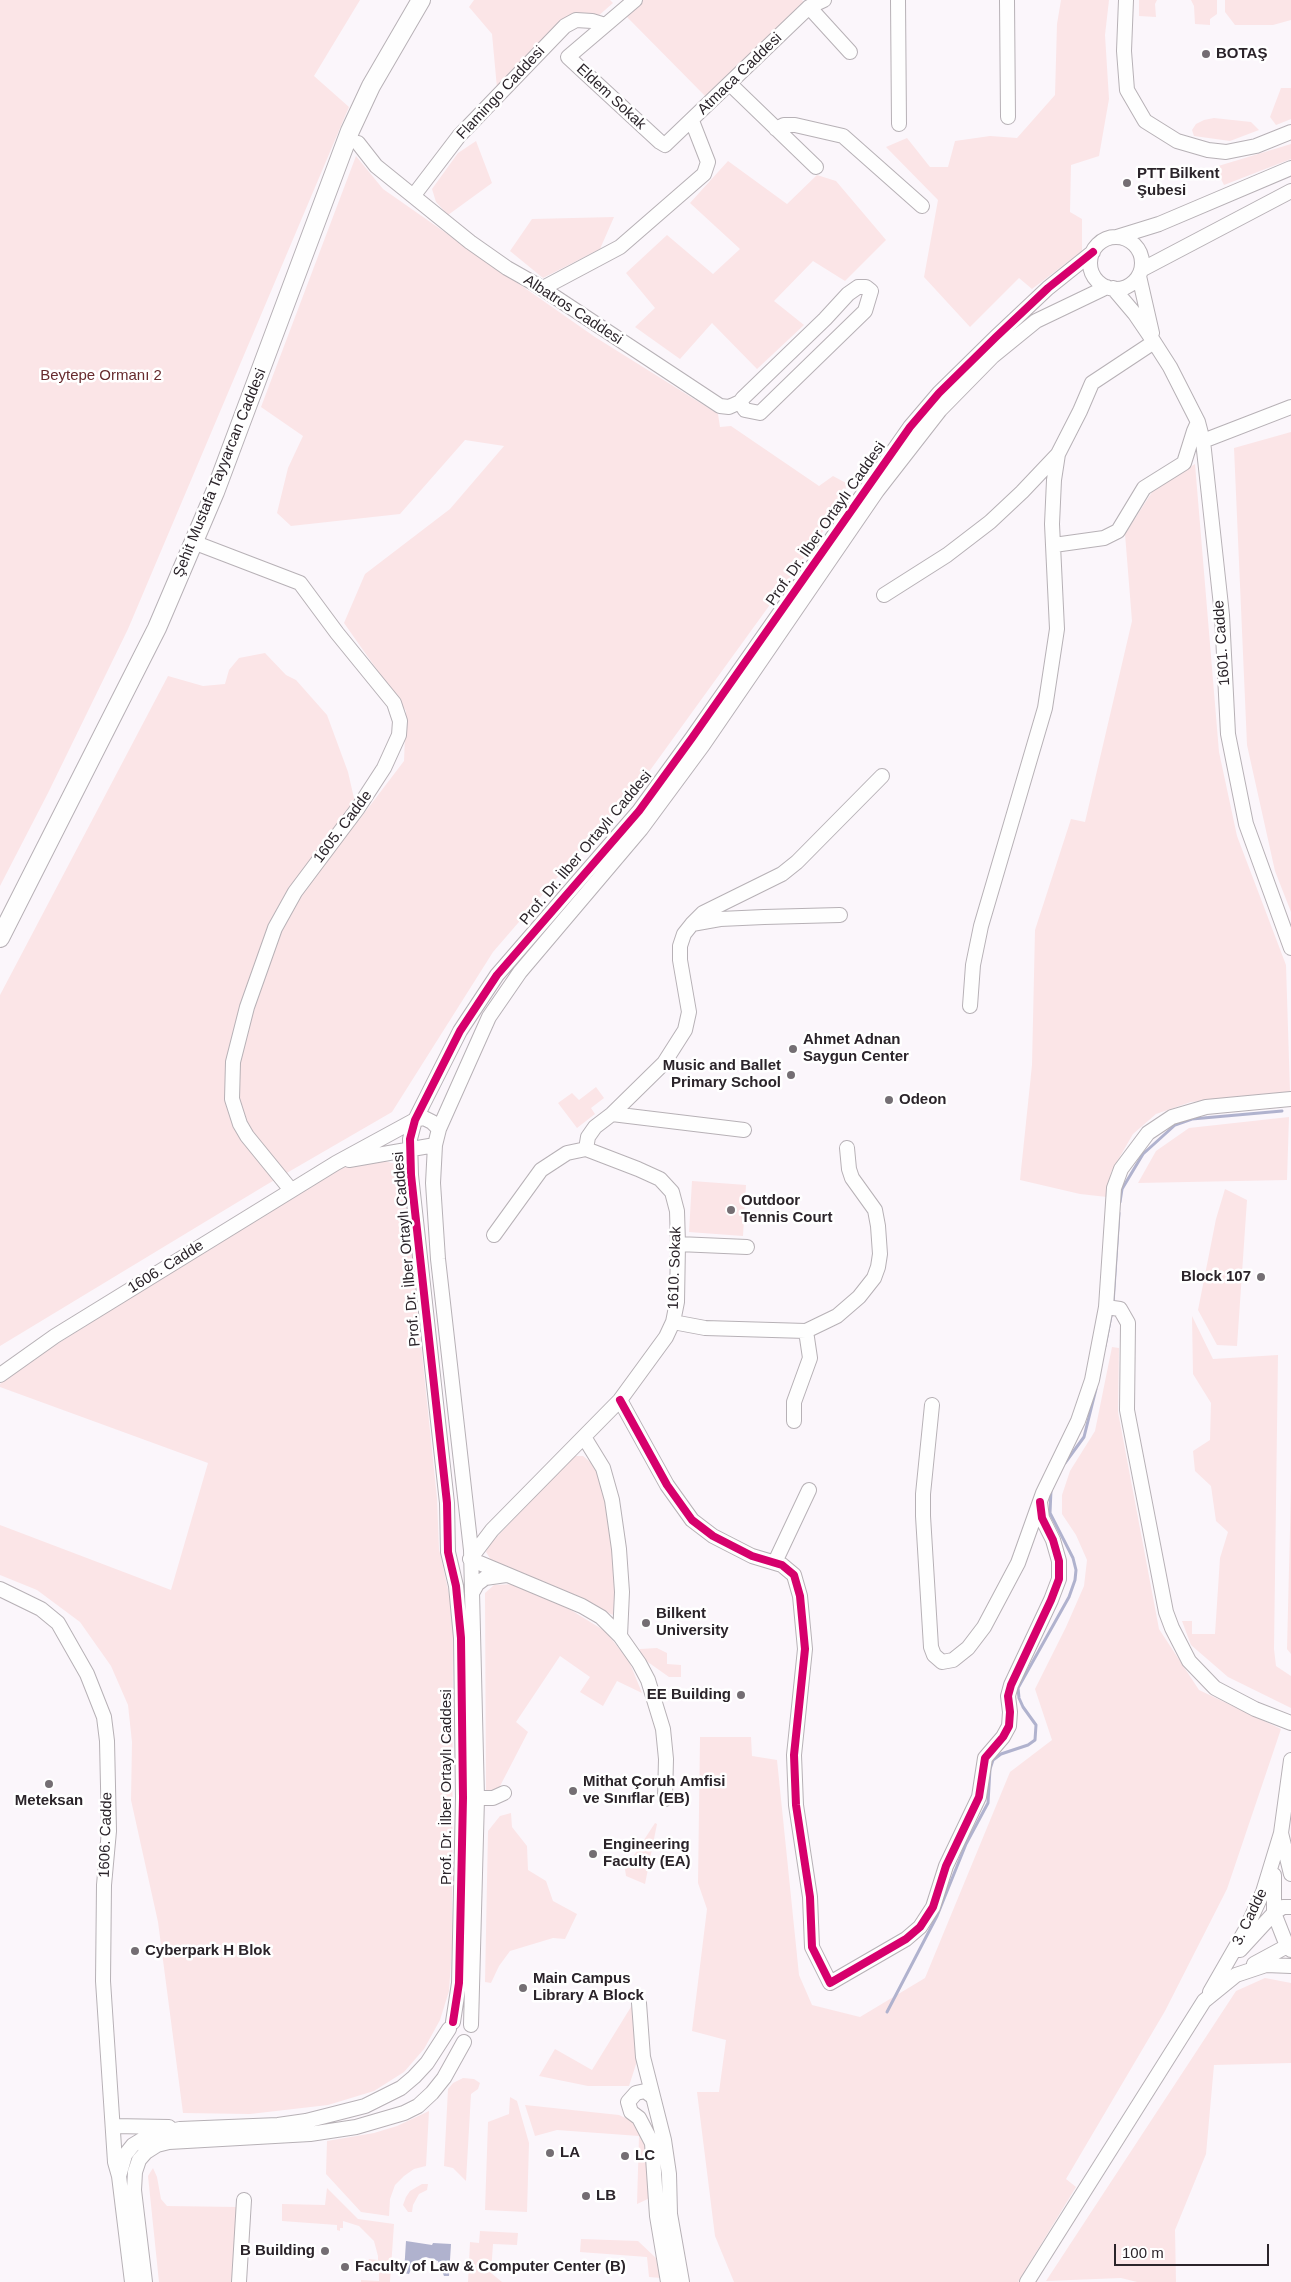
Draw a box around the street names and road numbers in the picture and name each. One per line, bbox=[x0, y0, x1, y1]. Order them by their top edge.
street label: Atmaca Caddesi bbox=[694, 29, 786, 119]
street label: Flamingo Caddesi bbox=[453, 43, 549, 143]
street label: Eldem Sokak bbox=[573, 60, 649, 134]
street label: Albatros Caddesi bbox=[520, 271, 626, 349]
street label: Şehit Mustafa Tayyarcan Caddesi bbox=[170, 366, 270, 580]
street label: Prof. Dr. İlber Ortaylı Caddesi bbox=[762, 439, 890, 609]
street label: 1601. Cadde bbox=[1210, 600, 1234, 686]
street label: Prof. Dr. İlber Ortaylı Caddesi bbox=[516, 767, 656, 929]
street label: 1605. Cadde bbox=[310, 787, 376, 867]
street label: Prof. Dr. İlber Ortaylı Caddesi bbox=[389, 1151, 425, 1347]
street label: 1610. Sokak bbox=[665, 1226, 685, 1310]
street label: 1606. Cadde bbox=[125, 1237, 207, 1297]
street label: Prof. Dr. İlber Ortaylı Caddesi bbox=[438, 1689, 456, 1885]
street label: 1606. Cadde bbox=[96, 1792, 116, 1878]
street label: 3. Cadde bbox=[1229, 1886, 1271, 1948]

